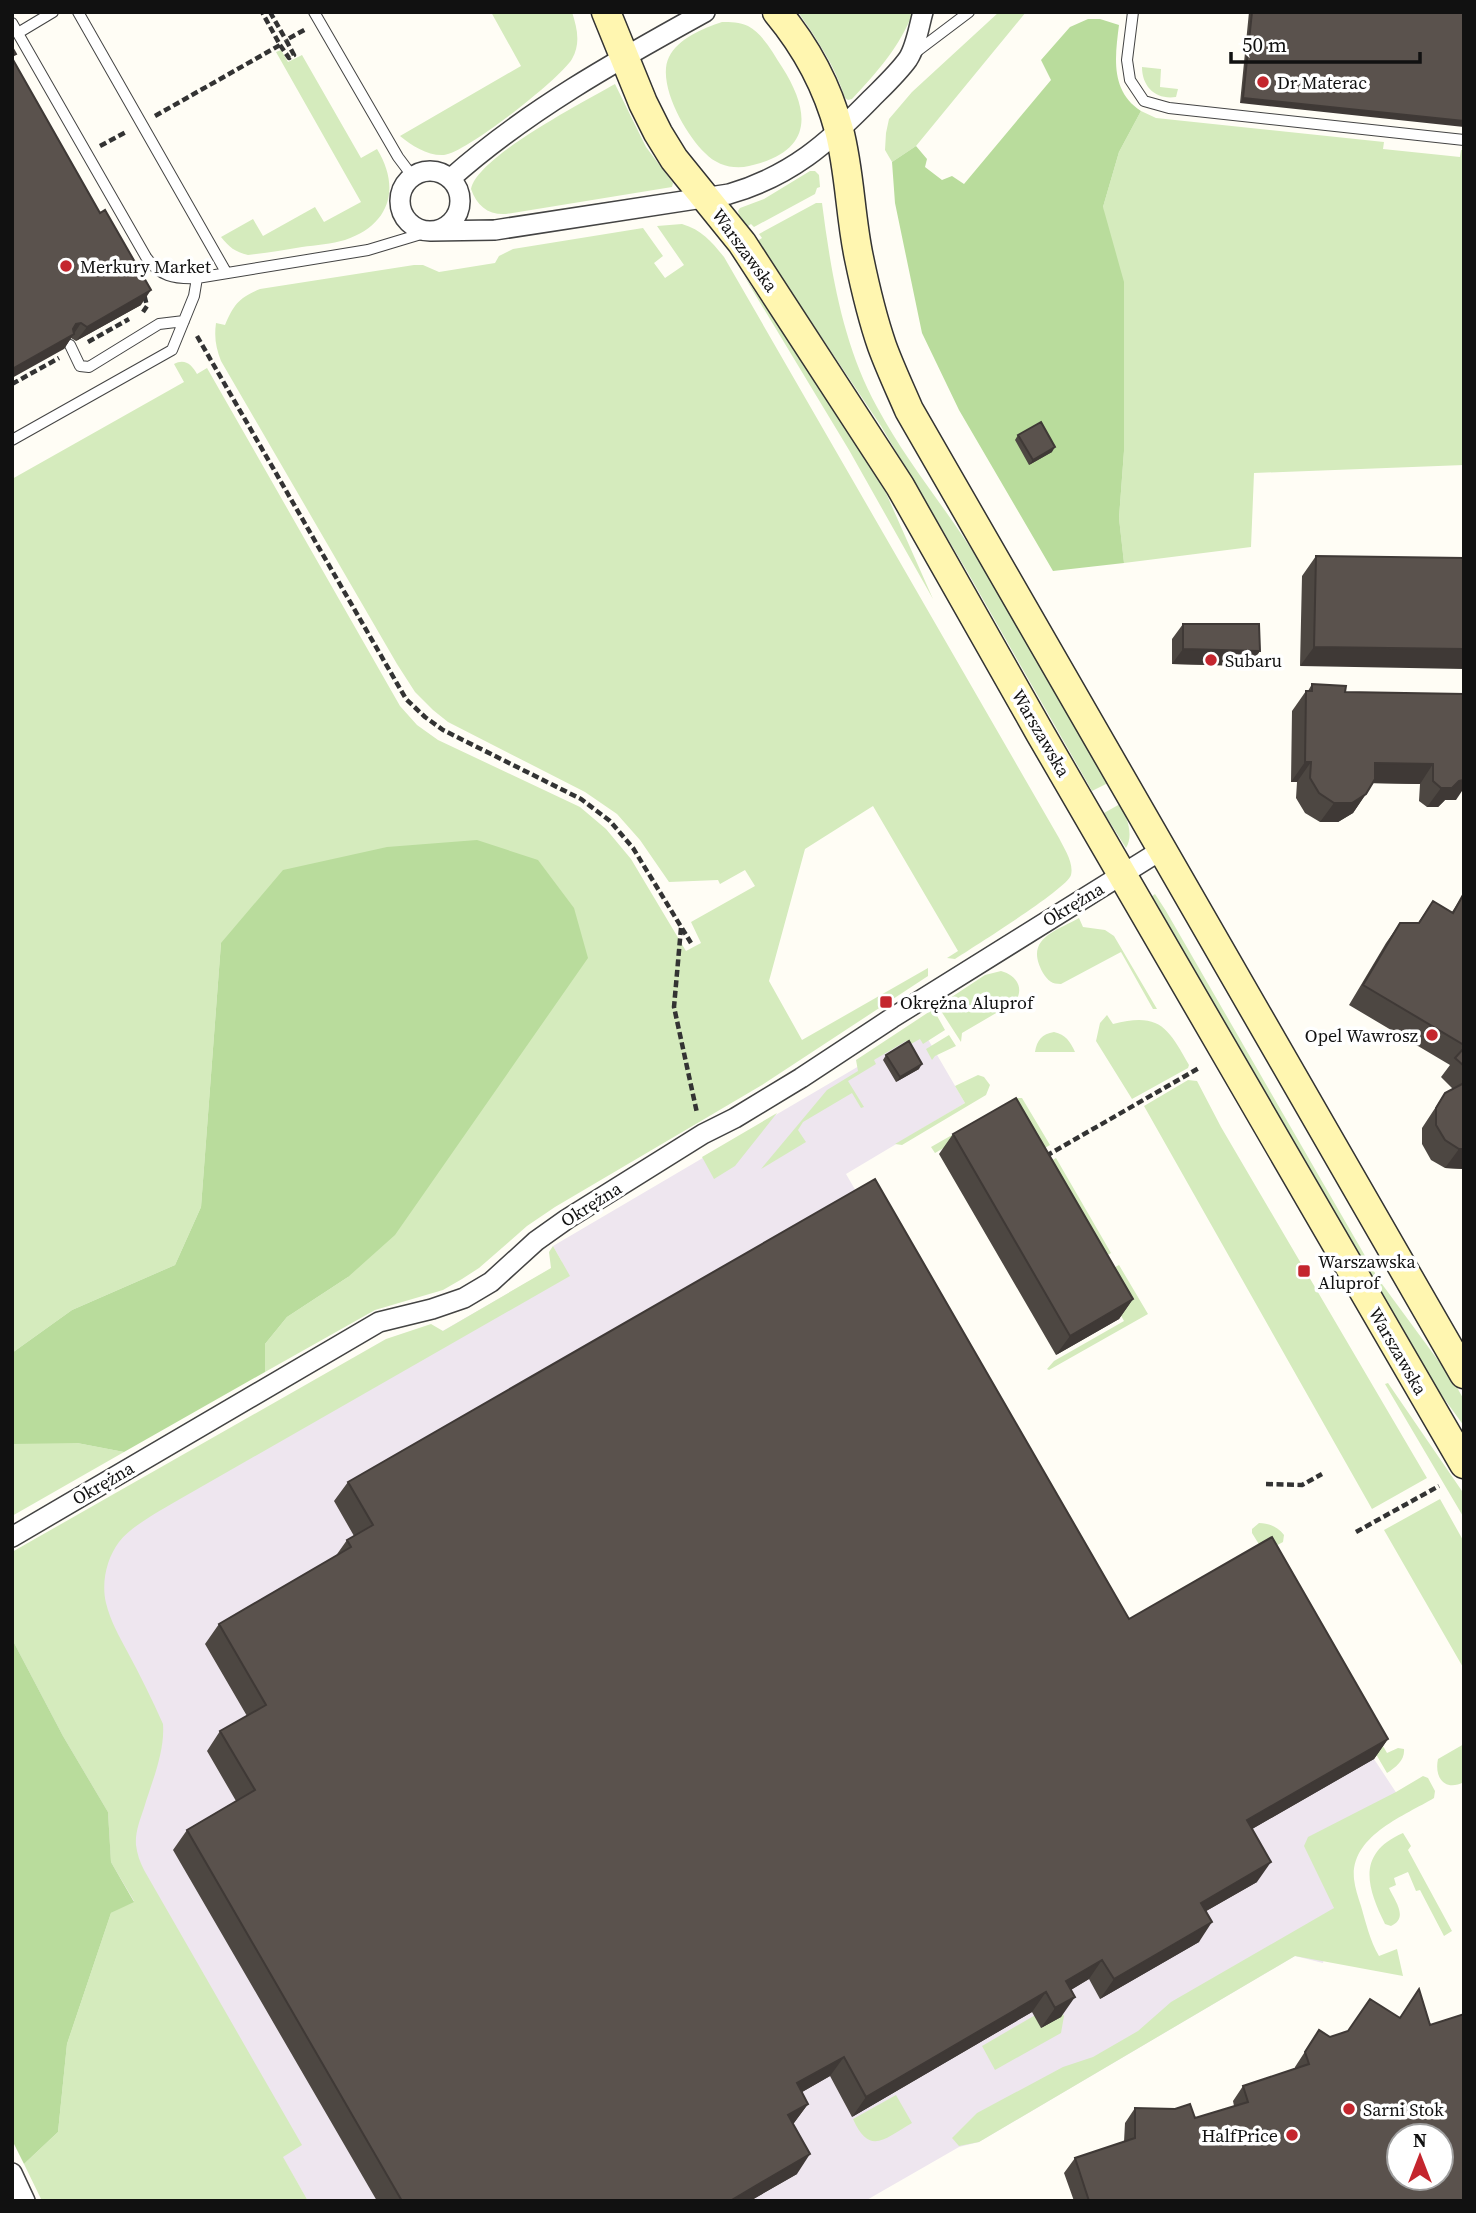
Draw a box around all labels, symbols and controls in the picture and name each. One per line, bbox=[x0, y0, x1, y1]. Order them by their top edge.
scale bar bbox=[1231, 21, 1420, 65]
text: 50 m bbox=[1242, 30, 1287, 59]
place label: Dr Materac bbox=[1277, 70, 1367, 95]
marker: Dr Materac bbox=[1255, 74, 1271, 90]
street label: Warszawska bbox=[706, 203, 784, 297]
place label: Merkury Market bbox=[80, 254, 211, 279]
marker: Merkury Market bbox=[58, 258, 74, 274]
place label: Subaru bbox=[1225, 648, 1282, 673]
marker: Subaru bbox=[1203, 652, 1219, 668]
street label: Warszawska bbox=[1006, 684, 1077, 782]
street label: Okrężna bbox=[1038, 875, 1109, 932]
place label: Okrężna Aluprof bbox=[900, 990, 1035, 1015]
marker: Okrężna Aluprof bbox=[878, 994, 894, 1010]
place label: Opel Wawrosz bbox=[1305, 1023, 1418, 1048]
marker: Opel Wawrosz bbox=[1424, 1027, 1440, 1043]
street label: Okrężna bbox=[556, 1175, 627, 1232]
place label: Warszawska Aluprof bbox=[1318, 1249, 1416, 1295]
marker: Warszawska Aluprof bbox=[1296, 1263, 1312, 1279]
street label: Warszawska bbox=[1363, 1302, 1434, 1400]
street label: Okrężna bbox=[68, 1455, 139, 1511]
place label: Sarni Stok bbox=[1363, 2097, 1444, 2122]
marker: Sarni Stok bbox=[1341, 2101, 1357, 2117]
north arrow bbox=[1385, 2122, 1455, 2192]
place label: HalfPrice bbox=[1202, 2123, 1278, 2148]
marker: HalfPrice bbox=[1284, 2127, 1300, 2143]
text: N bbox=[1413, 2127, 1427, 2153]

